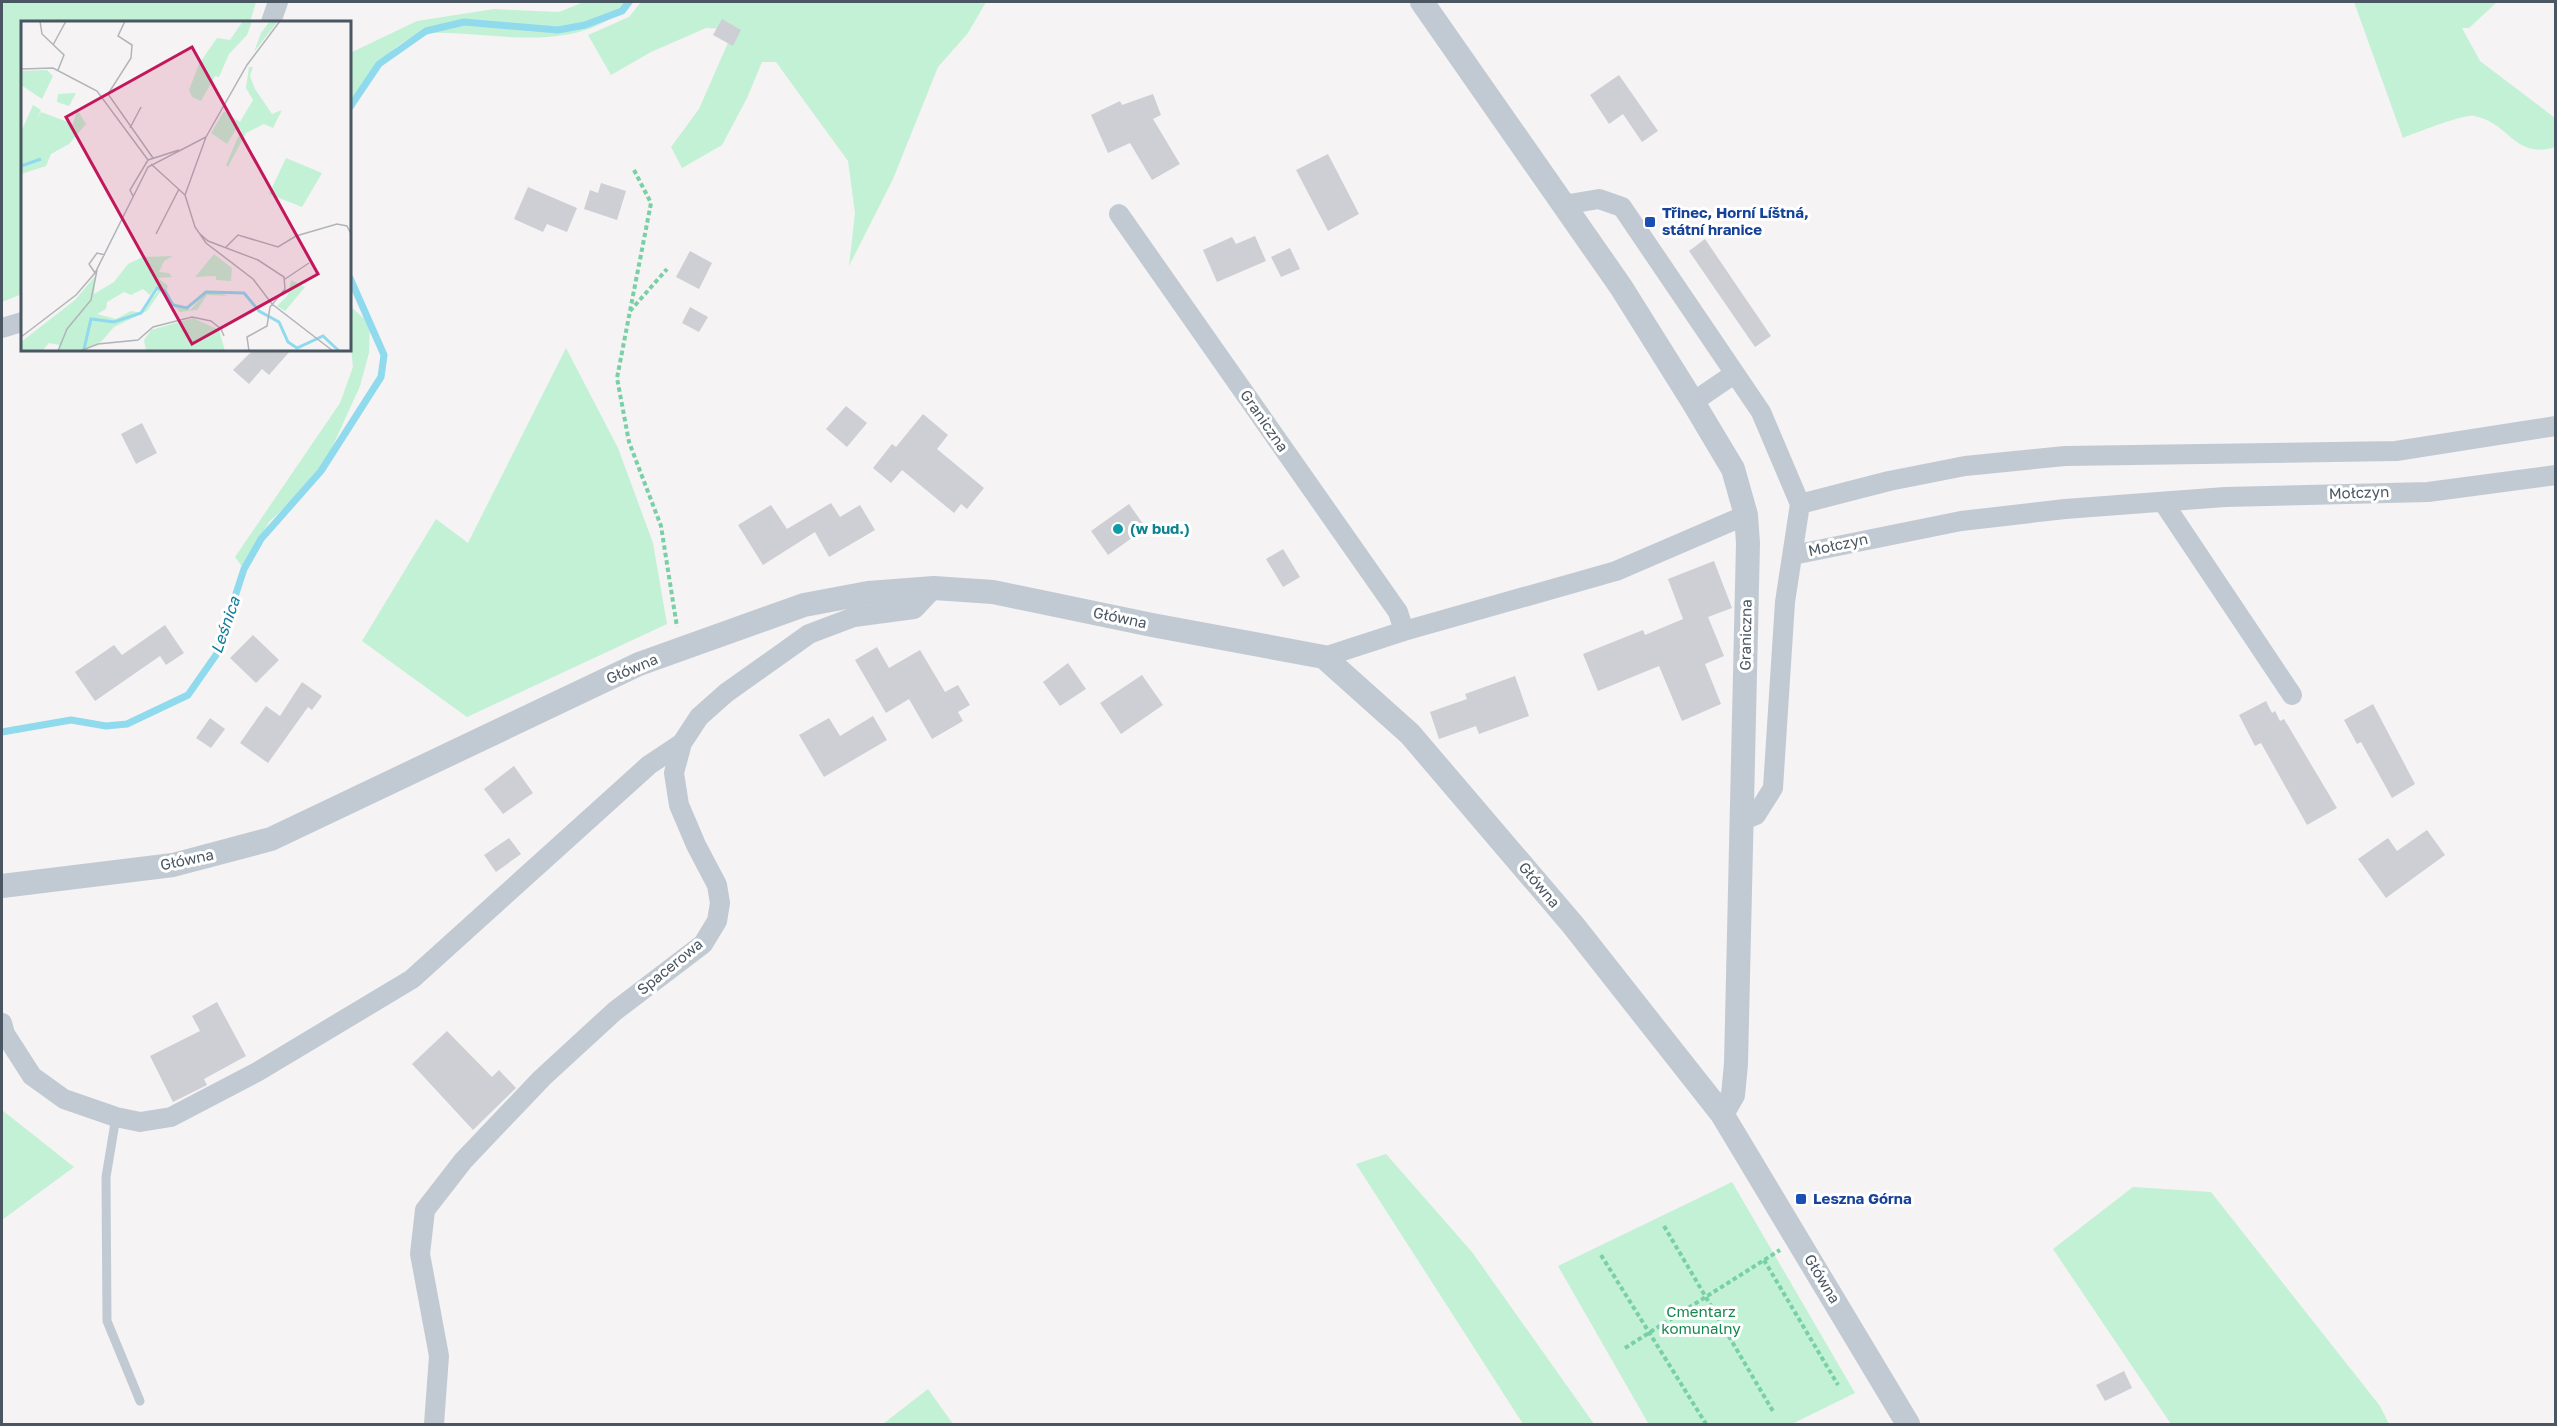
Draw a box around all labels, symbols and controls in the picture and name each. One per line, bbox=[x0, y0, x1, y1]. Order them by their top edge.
inset map bbox=[21, 21, 351, 351]
place label: Třinec, Horní Líštná, státní hranice bbox=[1662, 203, 1809, 238]
marker: Třinec, Horní Líštná, státní hranice bbox=[1643, 215, 1657, 229]
street label: Graniczna bbox=[1237, 386, 1293, 455]
street label: Mołczyn bbox=[2328, 482, 2390, 502]
place label: (w bud.) bbox=[1130, 519, 1190, 537]
marker: (w bud.) bbox=[1111, 522, 1125, 536]
street label: Mołczyn bbox=[1806, 529, 1869, 559]
water label: Leśnica bbox=[206, 593, 244, 656]
street label: Graniczna bbox=[1735, 599, 1755, 671]
street label: Główna bbox=[1092, 603, 1149, 631]
street label: Główna bbox=[603, 649, 660, 687]
street label: Główna bbox=[158, 845, 215, 873]
street label: Główna bbox=[1515, 858, 1564, 911]
street label: Spacerowa bbox=[633, 934, 706, 998]
place label: Leszna Górna bbox=[1813, 1189, 1912, 1207]
marker: Leszna Górna bbox=[1794, 1192, 1808, 1206]
street label: Główna bbox=[1801, 1251, 1845, 1306]
park label: Cmentarz komunalny bbox=[1661, 1302, 1741, 1337]

